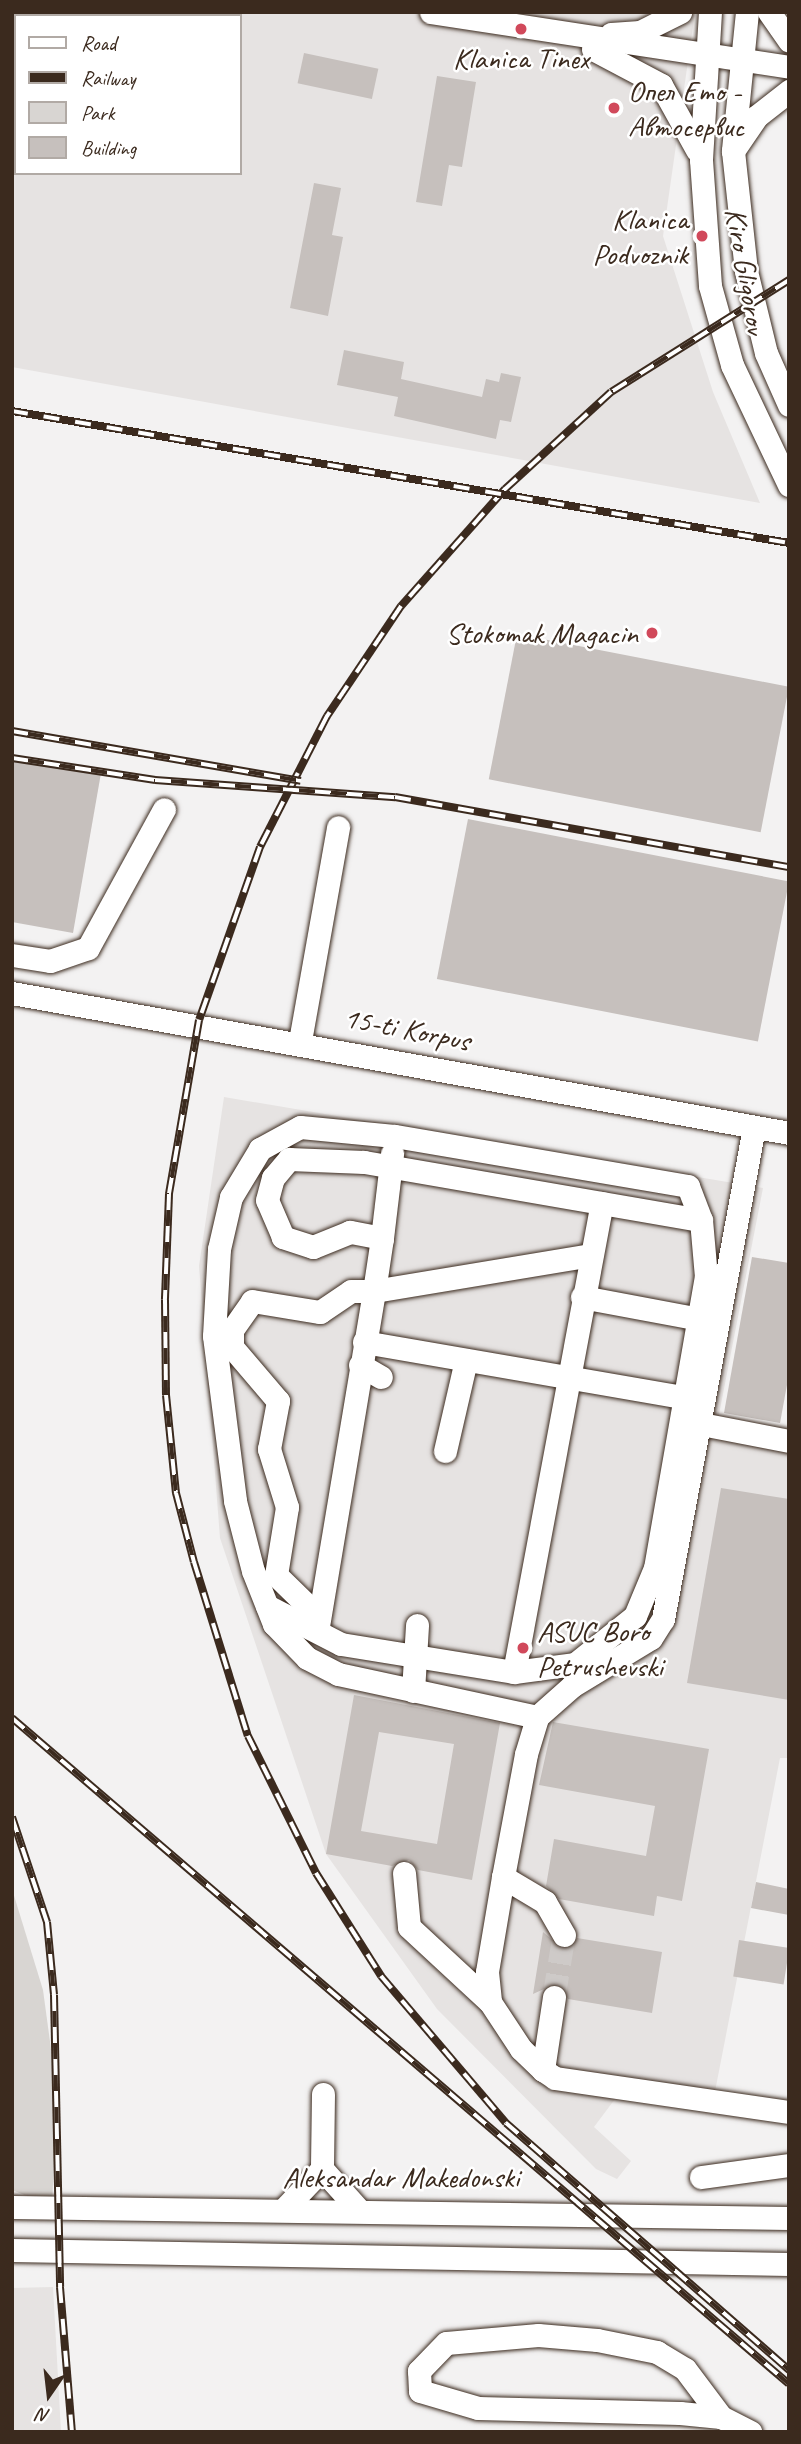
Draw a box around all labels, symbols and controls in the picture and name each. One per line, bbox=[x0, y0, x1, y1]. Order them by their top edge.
legend bbox=[14, 14, 242, 175]
marker: Klanica Tinex bbox=[513, 21, 529, 37]
text: Road bbox=[81, 30, 116, 56]
place label: Klanica Tinex bbox=[453, 40, 589, 76]
text: Railway bbox=[81, 65, 135, 91]
place label: Опел Ето - Автосервис bbox=[628, 73, 744, 144]
text: Park bbox=[81, 100, 114, 126]
marker: Опел Ето - Автосервис bbox=[606, 100, 622, 116]
text: Building bbox=[81, 135, 136, 161]
place label: Klanica Podvoznik bbox=[593, 201, 688, 272]
street label: Kiro Gligorov bbox=[717, 205, 775, 337]
marker: Klanica Podvoznik bbox=[694, 228, 710, 244]
place label: Stokomak Magacin bbox=[446, 615, 638, 651]
marker: Stokomak Magacin bbox=[644, 625, 660, 641]
street label: 15-ti Korpus bbox=[341, 999, 473, 1059]
place label: ASUC Boro Petrushevski bbox=[537, 1613, 663, 1684]
marker: ASUC Boro Petrushevski bbox=[515, 1640, 531, 1656]
street label: Aleksandar Makedonski bbox=[283, 2159, 519, 2195]
north arrow bbox=[14, 2360, 84, 2430]
text: N bbox=[35, 2402, 53, 2428]

